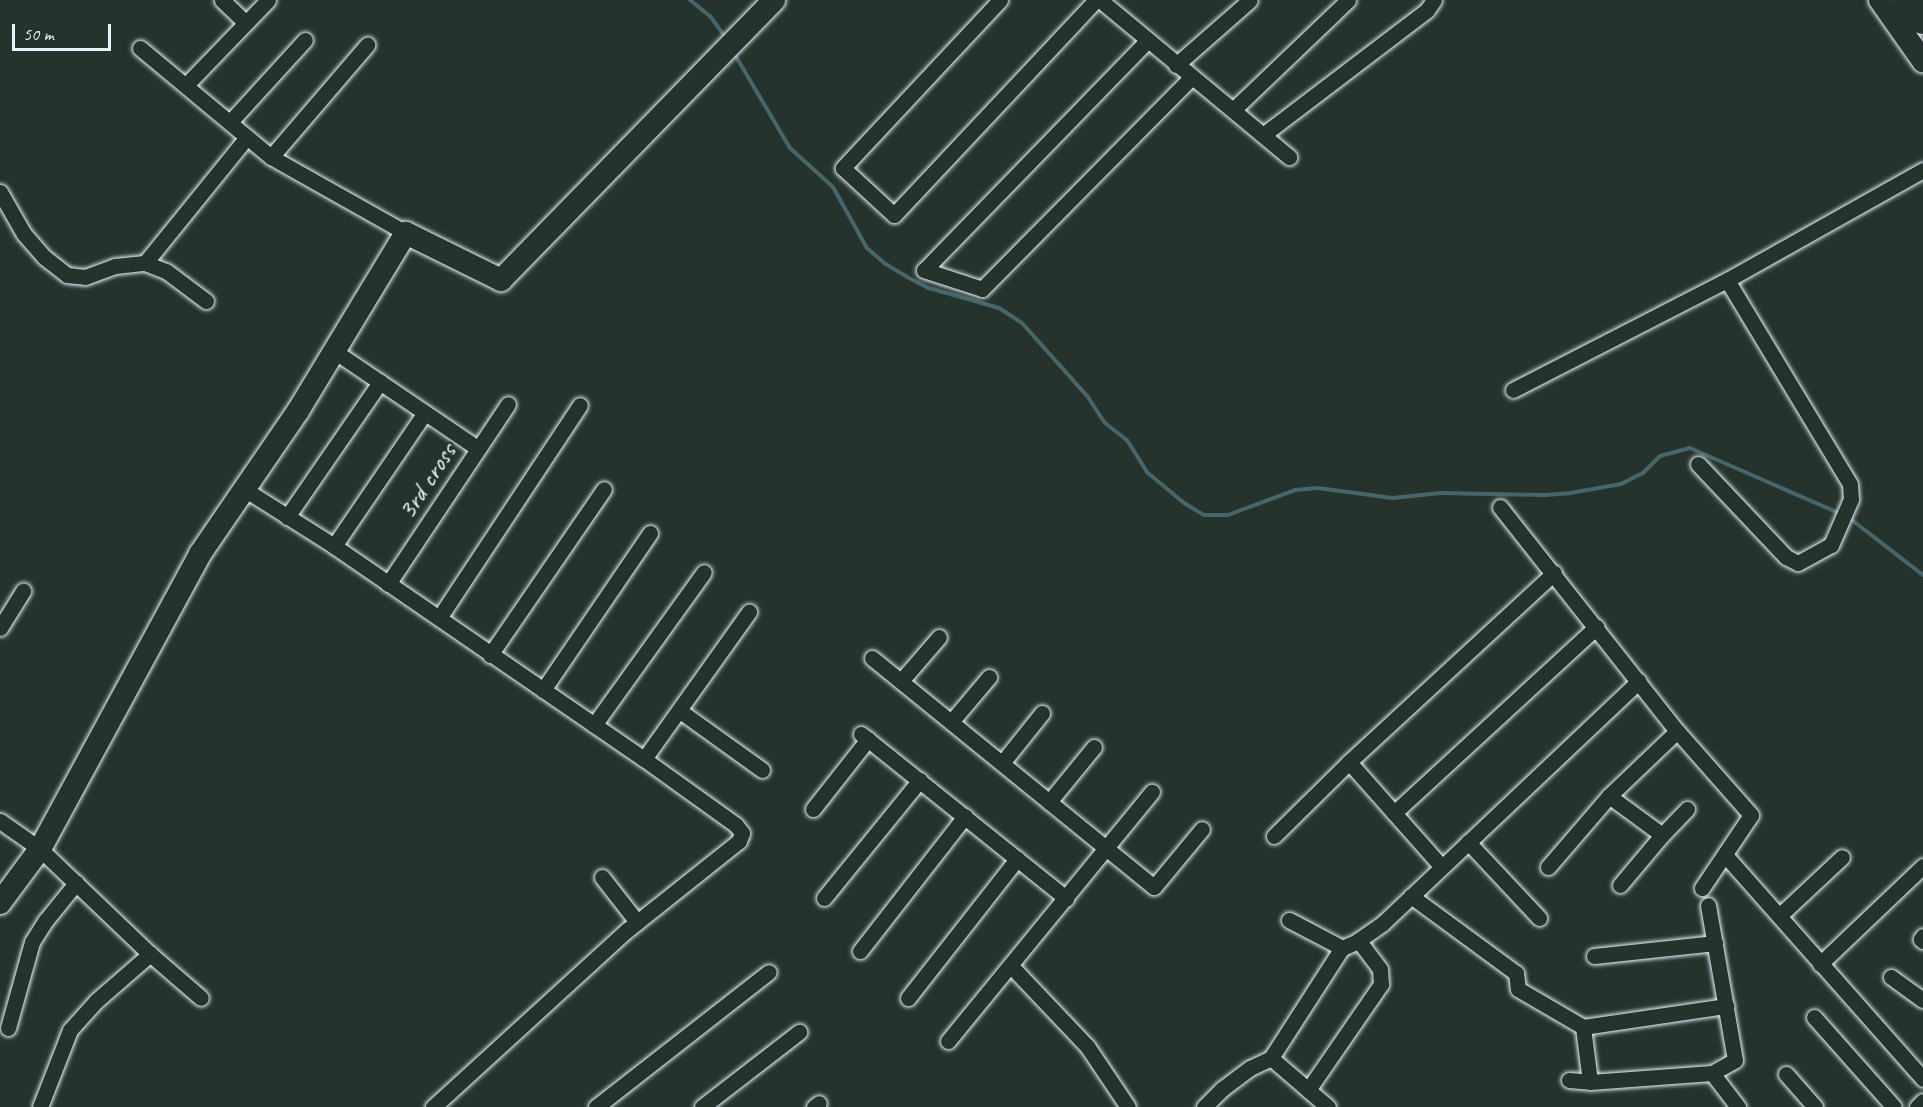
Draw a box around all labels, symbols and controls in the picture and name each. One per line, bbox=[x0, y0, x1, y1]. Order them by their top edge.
scale bar bbox=[15, 12, 114, 50]
text: 50 m bbox=[23, 23, 54, 45]
street label: 3rd cross bbox=[391, 438, 463, 524]

